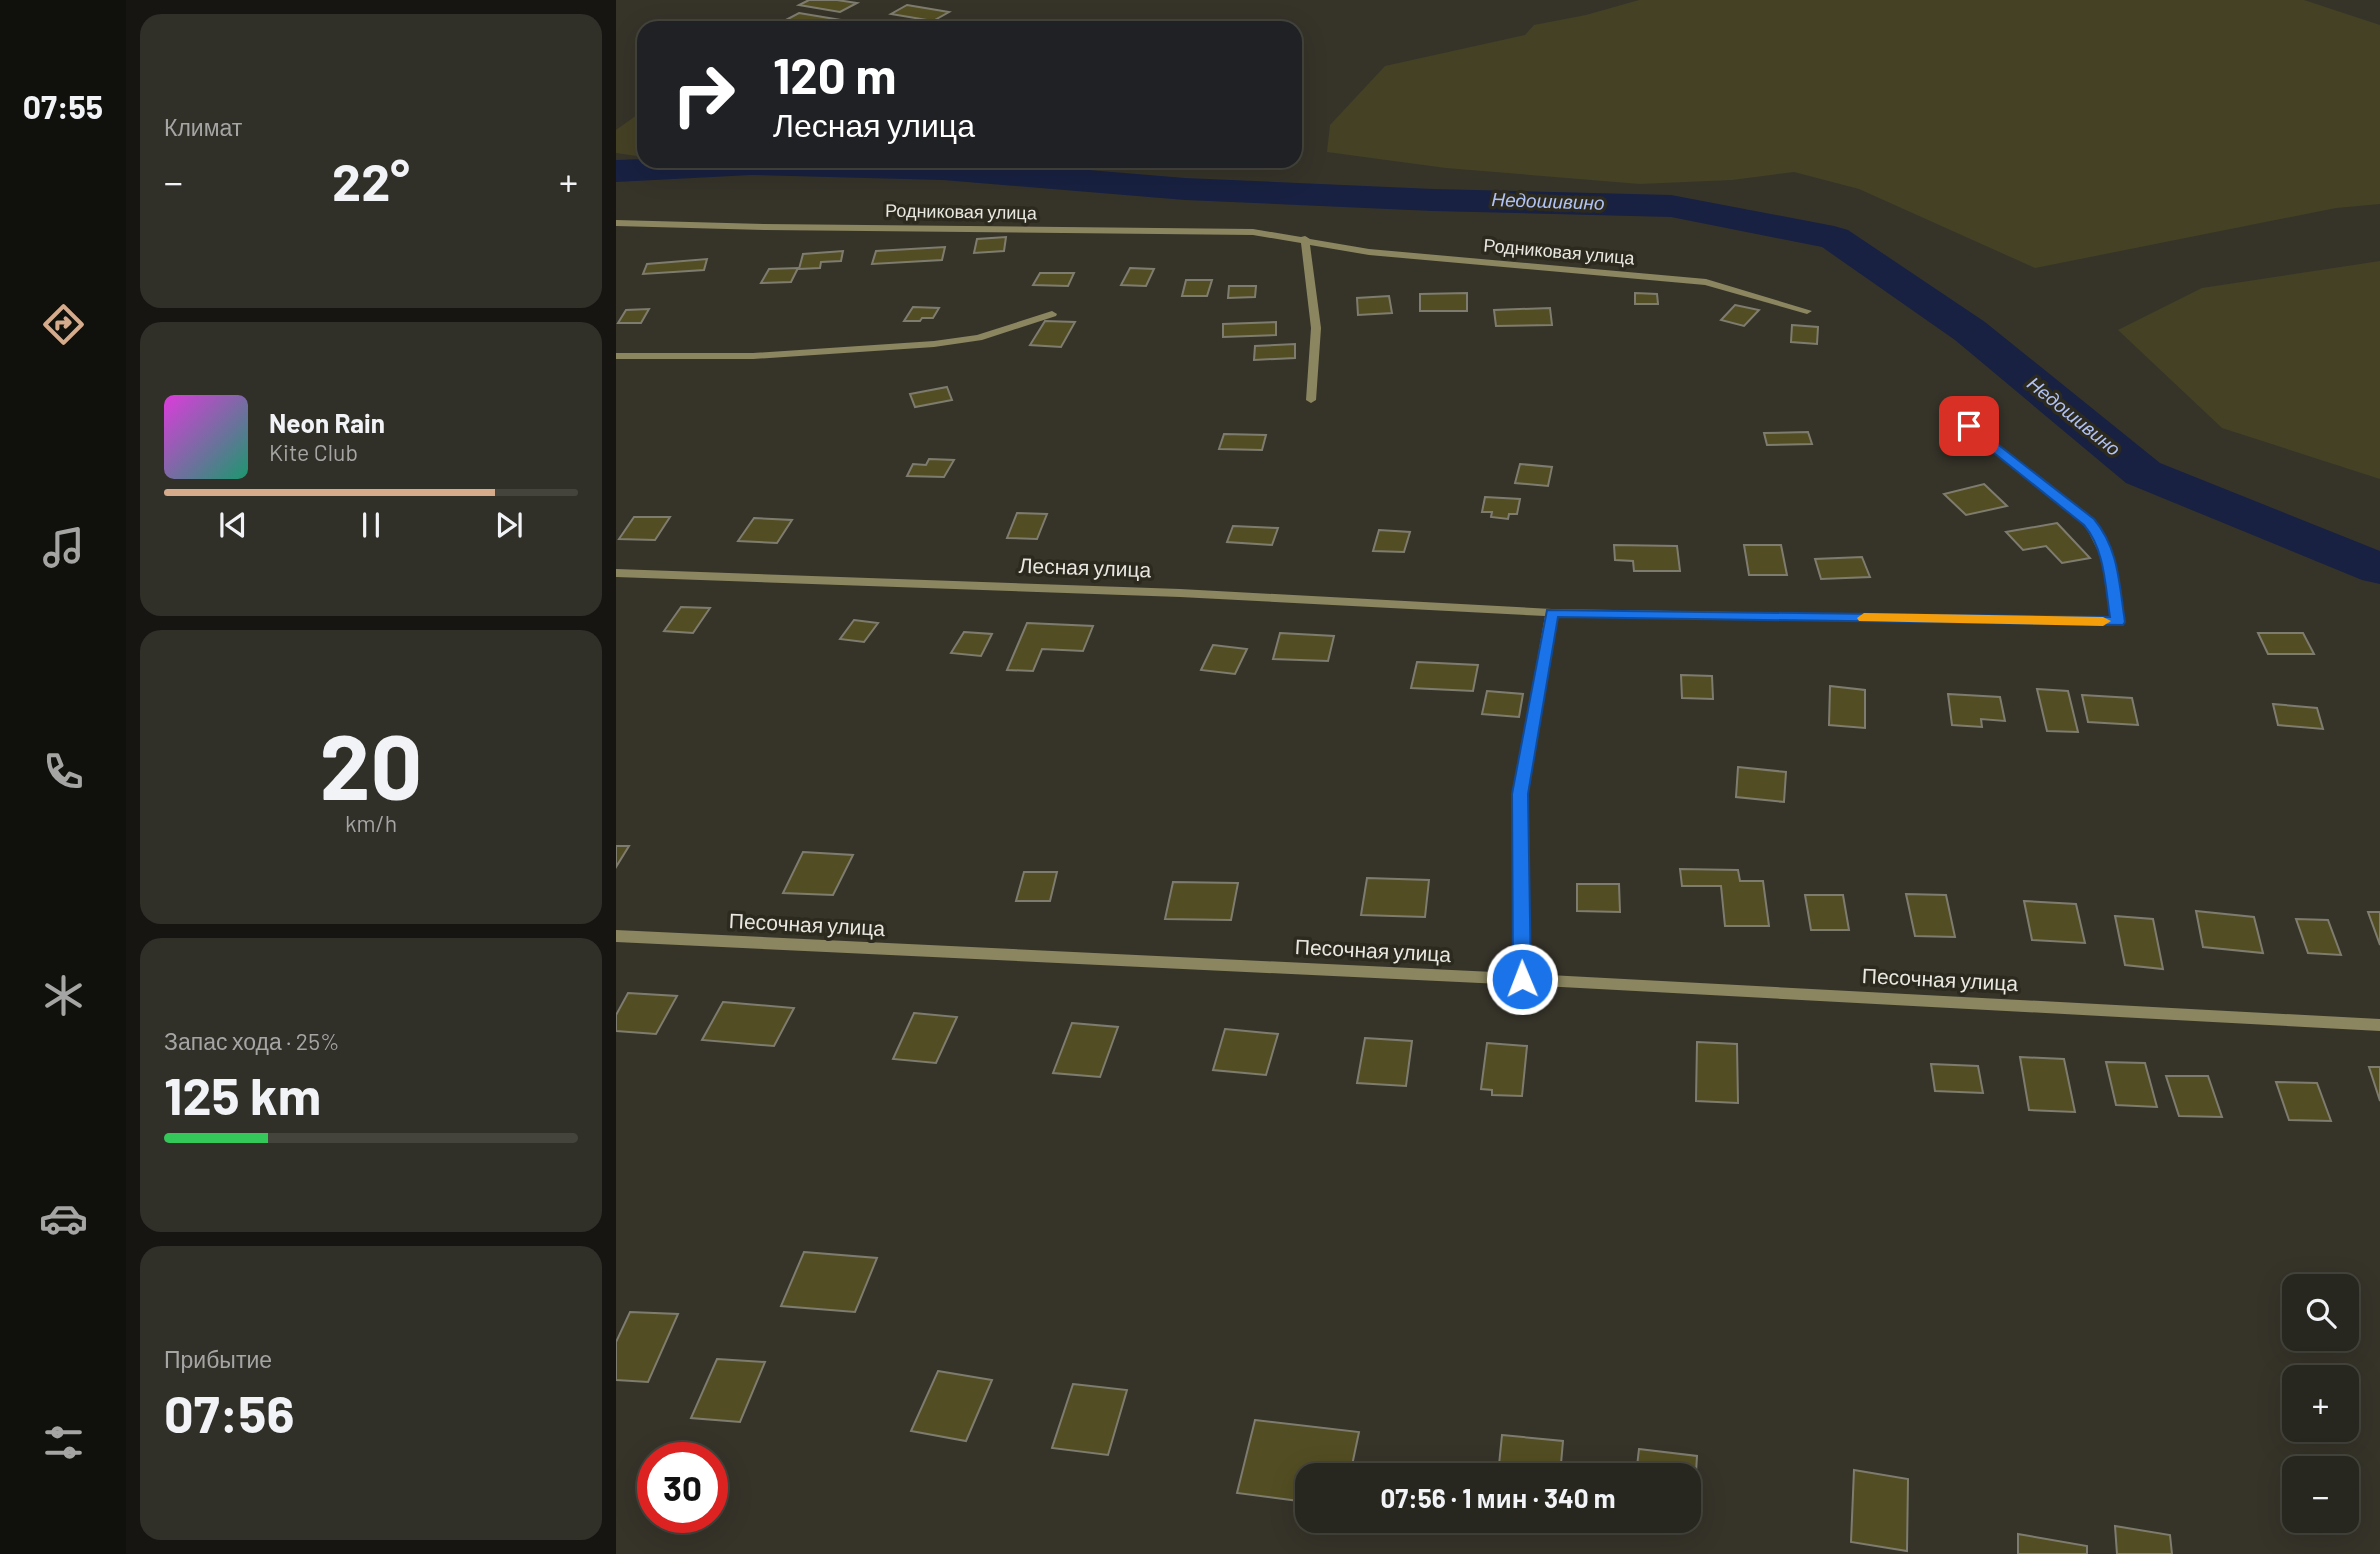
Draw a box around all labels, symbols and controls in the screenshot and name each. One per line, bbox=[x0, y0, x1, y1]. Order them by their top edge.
text: 120 m bbox=[773, 45, 896, 104]
icon: right bbox=[658, 49, 749, 140]
text: 07:55 bbox=[23, 87, 103, 125]
text: Лесная улица bbox=[773, 105, 975, 143]
text: Климат bbox=[164, 113, 242, 141]
text: 22° bbox=[332, 149, 410, 211]
text: − bbox=[164, 158, 183, 204]
text: + bbox=[559, 158, 578, 204]
water label: Недошивино bbox=[1491, 187, 1605, 214]
street label: Родниковая улица bbox=[885, 199, 1038, 223]
street label: Родниковая улица bbox=[1483, 233, 1637, 269]
icon: directions bbox=[39, 300, 88, 349]
water label: Недошивино bbox=[2023, 371, 2125, 460]
pin bbox=[1939, 396, 1999, 456]
text: Neon Rain bbox=[269, 407, 385, 438]
icon: arrive bbox=[1950, 407, 1988, 445]
text: Kite Club bbox=[269, 438, 358, 466]
icon: previous bbox=[214, 506, 252, 544]
icon: pause bbox=[352, 506, 390, 544]
icon: next bbox=[490, 506, 528, 544]
icon: music bbox=[39, 523, 88, 572]
street label: Лесная улица bbox=[1018, 552, 1152, 581]
text: 20 bbox=[320, 709, 422, 818]
icon: phone bbox=[39, 747, 88, 796]
text: km/h bbox=[345, 809, 397, 837]
street label: Песочная улица bbox=[728, 907, 886, 940]
street label: Песочная улица bbox=[1294, 933, 1452, 966]
position arrow bbox=[1485, 942, 1559, 1016]
street label: Песочная улица bbox=[1861, 962, 2019, 995]
icon: climate bbox=[39, 971, 88, 1020]
text: Запас хода · 25% bbox=[164, 1027, 339, 1055]
text: 125 km bbox=[164, 1063, 321, 1125]
icon: car bbox=[39, 1194, 88, 1243]
map controls bbox=[2282, 1274, 2359, 1533]
button: search bbox=[2282, 1274, 2359, 1351]
text: Прибытие bbox=[164, 1345, 272, 1373]
button: + bbox=[2282, 1365, 2359, 1442]
text: 07:56 bbox=[164, 1381, 294, 1443]
icon: filters bbox=[39, 1418, 88, 1467]
speed limit sign: 30 bbox=[637, 1442, 728, 1533]
button: − bbox=[2282, 1456, 2359, 1533]
text: 07:56 · 1 мин · 340 m bbox=[1380, 1482, 1616, 1513]

